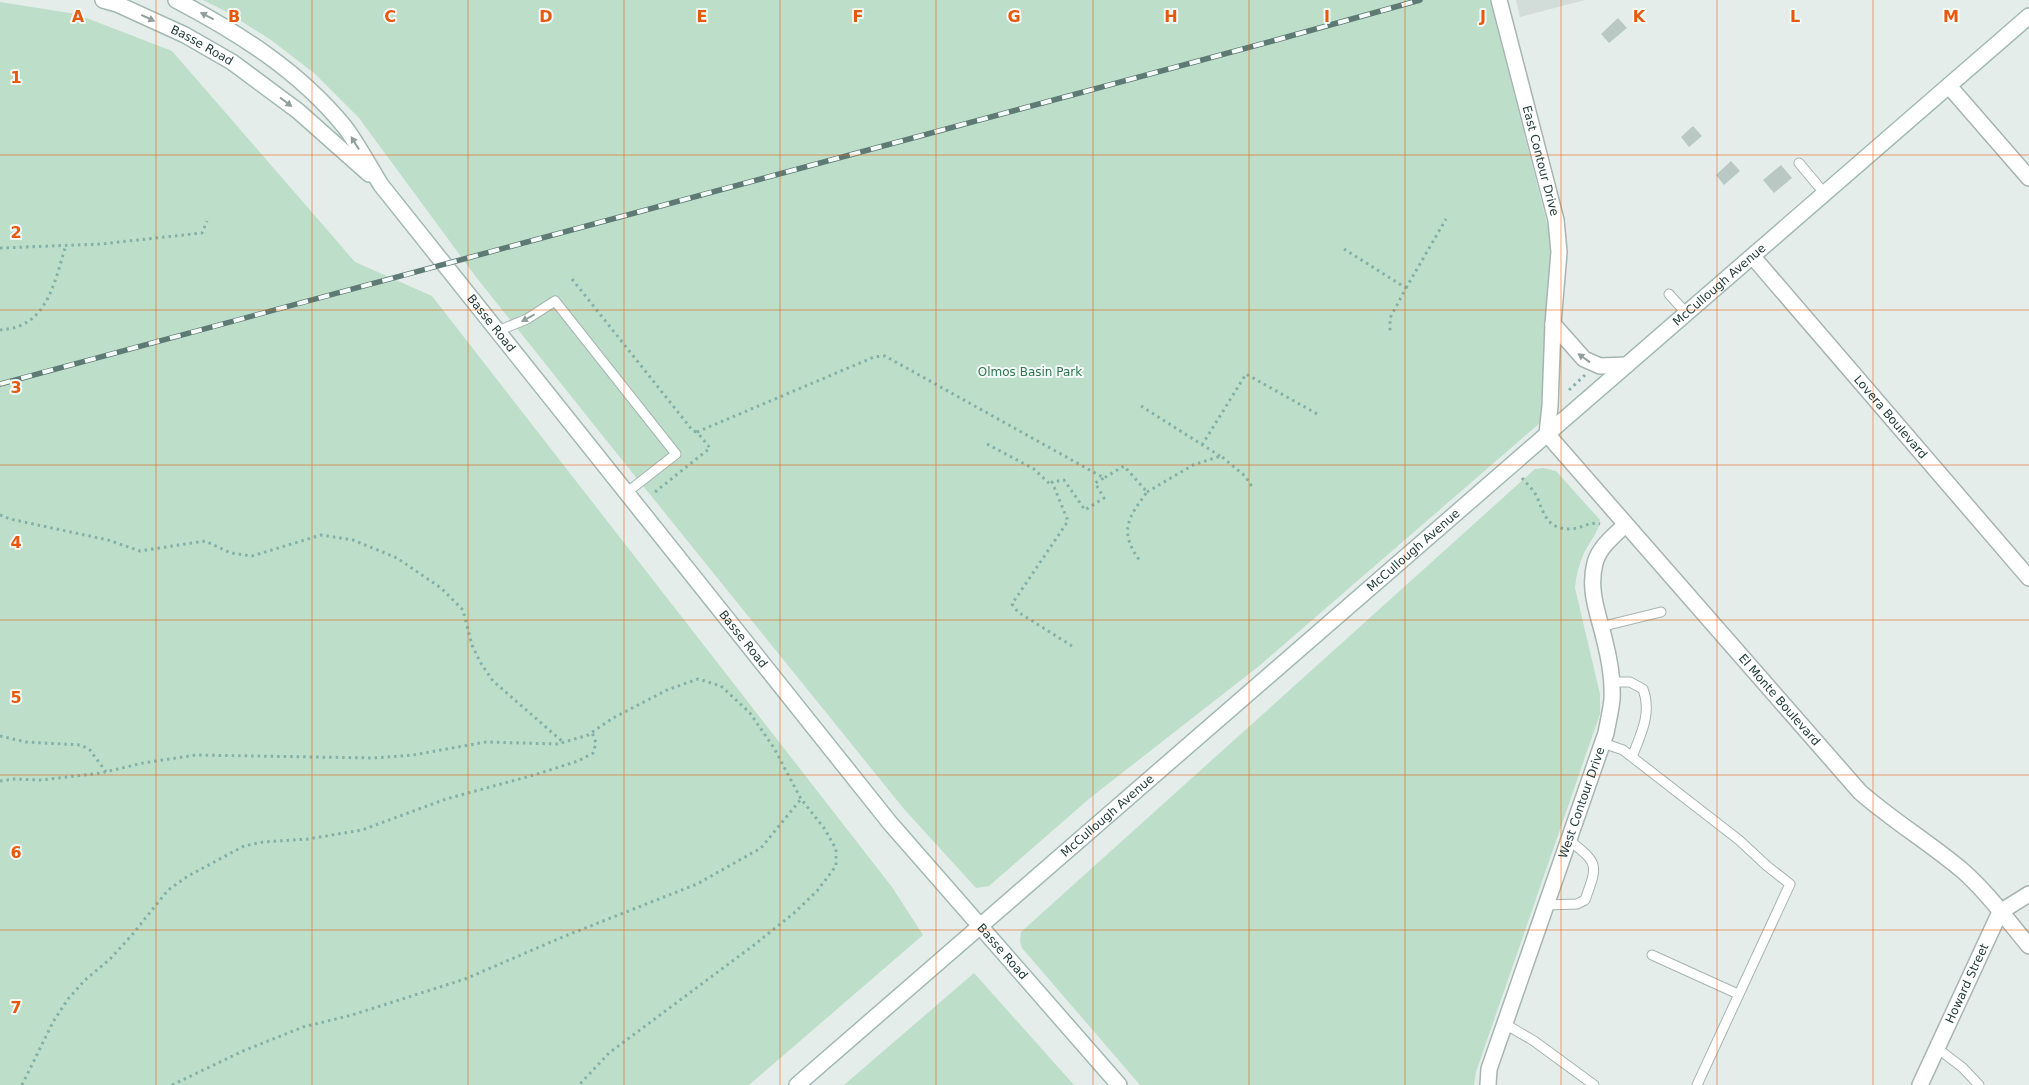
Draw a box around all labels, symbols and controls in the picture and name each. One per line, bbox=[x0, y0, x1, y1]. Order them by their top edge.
text: A bbox=[72, 7, 85, 26]
text: B bbox=[228, 7, 240, 26]
text: C bbox=[384, 7, 396, 26]
text: D bbox=[539, 7, 553, 26]
text: E bbox=[697, 7, 707, 26]
text: F bbox=[853, 7, 863, 26]
text: G bbox=[1007, 7, 1021, 26]
text: H bbox=[1164, 7, 1178, 26]
text: I bbox=[1324, 7, 1330, 26]
text: J bbox=[1479, 7, 1486, 26]
text: K bbox=[1633, 7, 1646, 26]
text: L bbox=[1790, 7, 1800, 26]
text: M bbox=[1943, 7, 1959, 26]
one-way arrow bbox=[200, 12, 214, 20]
one-way arrow bbox=[141, 14, 155, 22]
street label: Basse Road bbox=[168, 22, 236, 68]
text: 1 bbox=[10, 68, 22, 87]
one-way arrow bbox=[279, 97, 293, 107]
street label: East Contour Drive bbox=[1520, 104, 1562, 217]
one-way arrow bbox=[350, 137, 360, 150]
text: 2 bbox=[10, 223, 22, 242]
street label: McCullough Avenue bbox=[1670, 241, 1768, 329]
street label: Basse Road bbox=[464, 292, 518, 355]
one-way arrow bbox=[521, 314, 534, 323]
one-way arrow bbox=[1577, 353, 1591, 363]
park label: Olmos Basin Park bbox=[978, 365, 1082, 379]
street label: Lovera Boulevard bbox=[1851, 373, 1930, 461]
text: 3 bbox=[10, 378, 22, 397]
street label: McCullough Avenue bbox=[1364, 506, 1463, 594]
text: 4 bbox=[10, 533, 22, 552]
street label: Basse Road bbox=[716, 608, 770, 671]
street label: El Monte Boulevard bbox=[1736, 651, 1823, 748]
text: 5 bbox=[10, 688, 22, 707]
street label: West Contour Drive bbox=[1556, 745, 1608, 860]
street label: McCullough Avenue bbox=[1058, 772, 1157, 860]
text: 6 bbox=[10, 843, 22, 862]
street label: Basse Road bbox=[974, 921, 1030, 982]
street label: Howard Street bbox=[1943, 941, 1992, 1025]
text: 7 bbox=[10, 998, 22, 1017]

